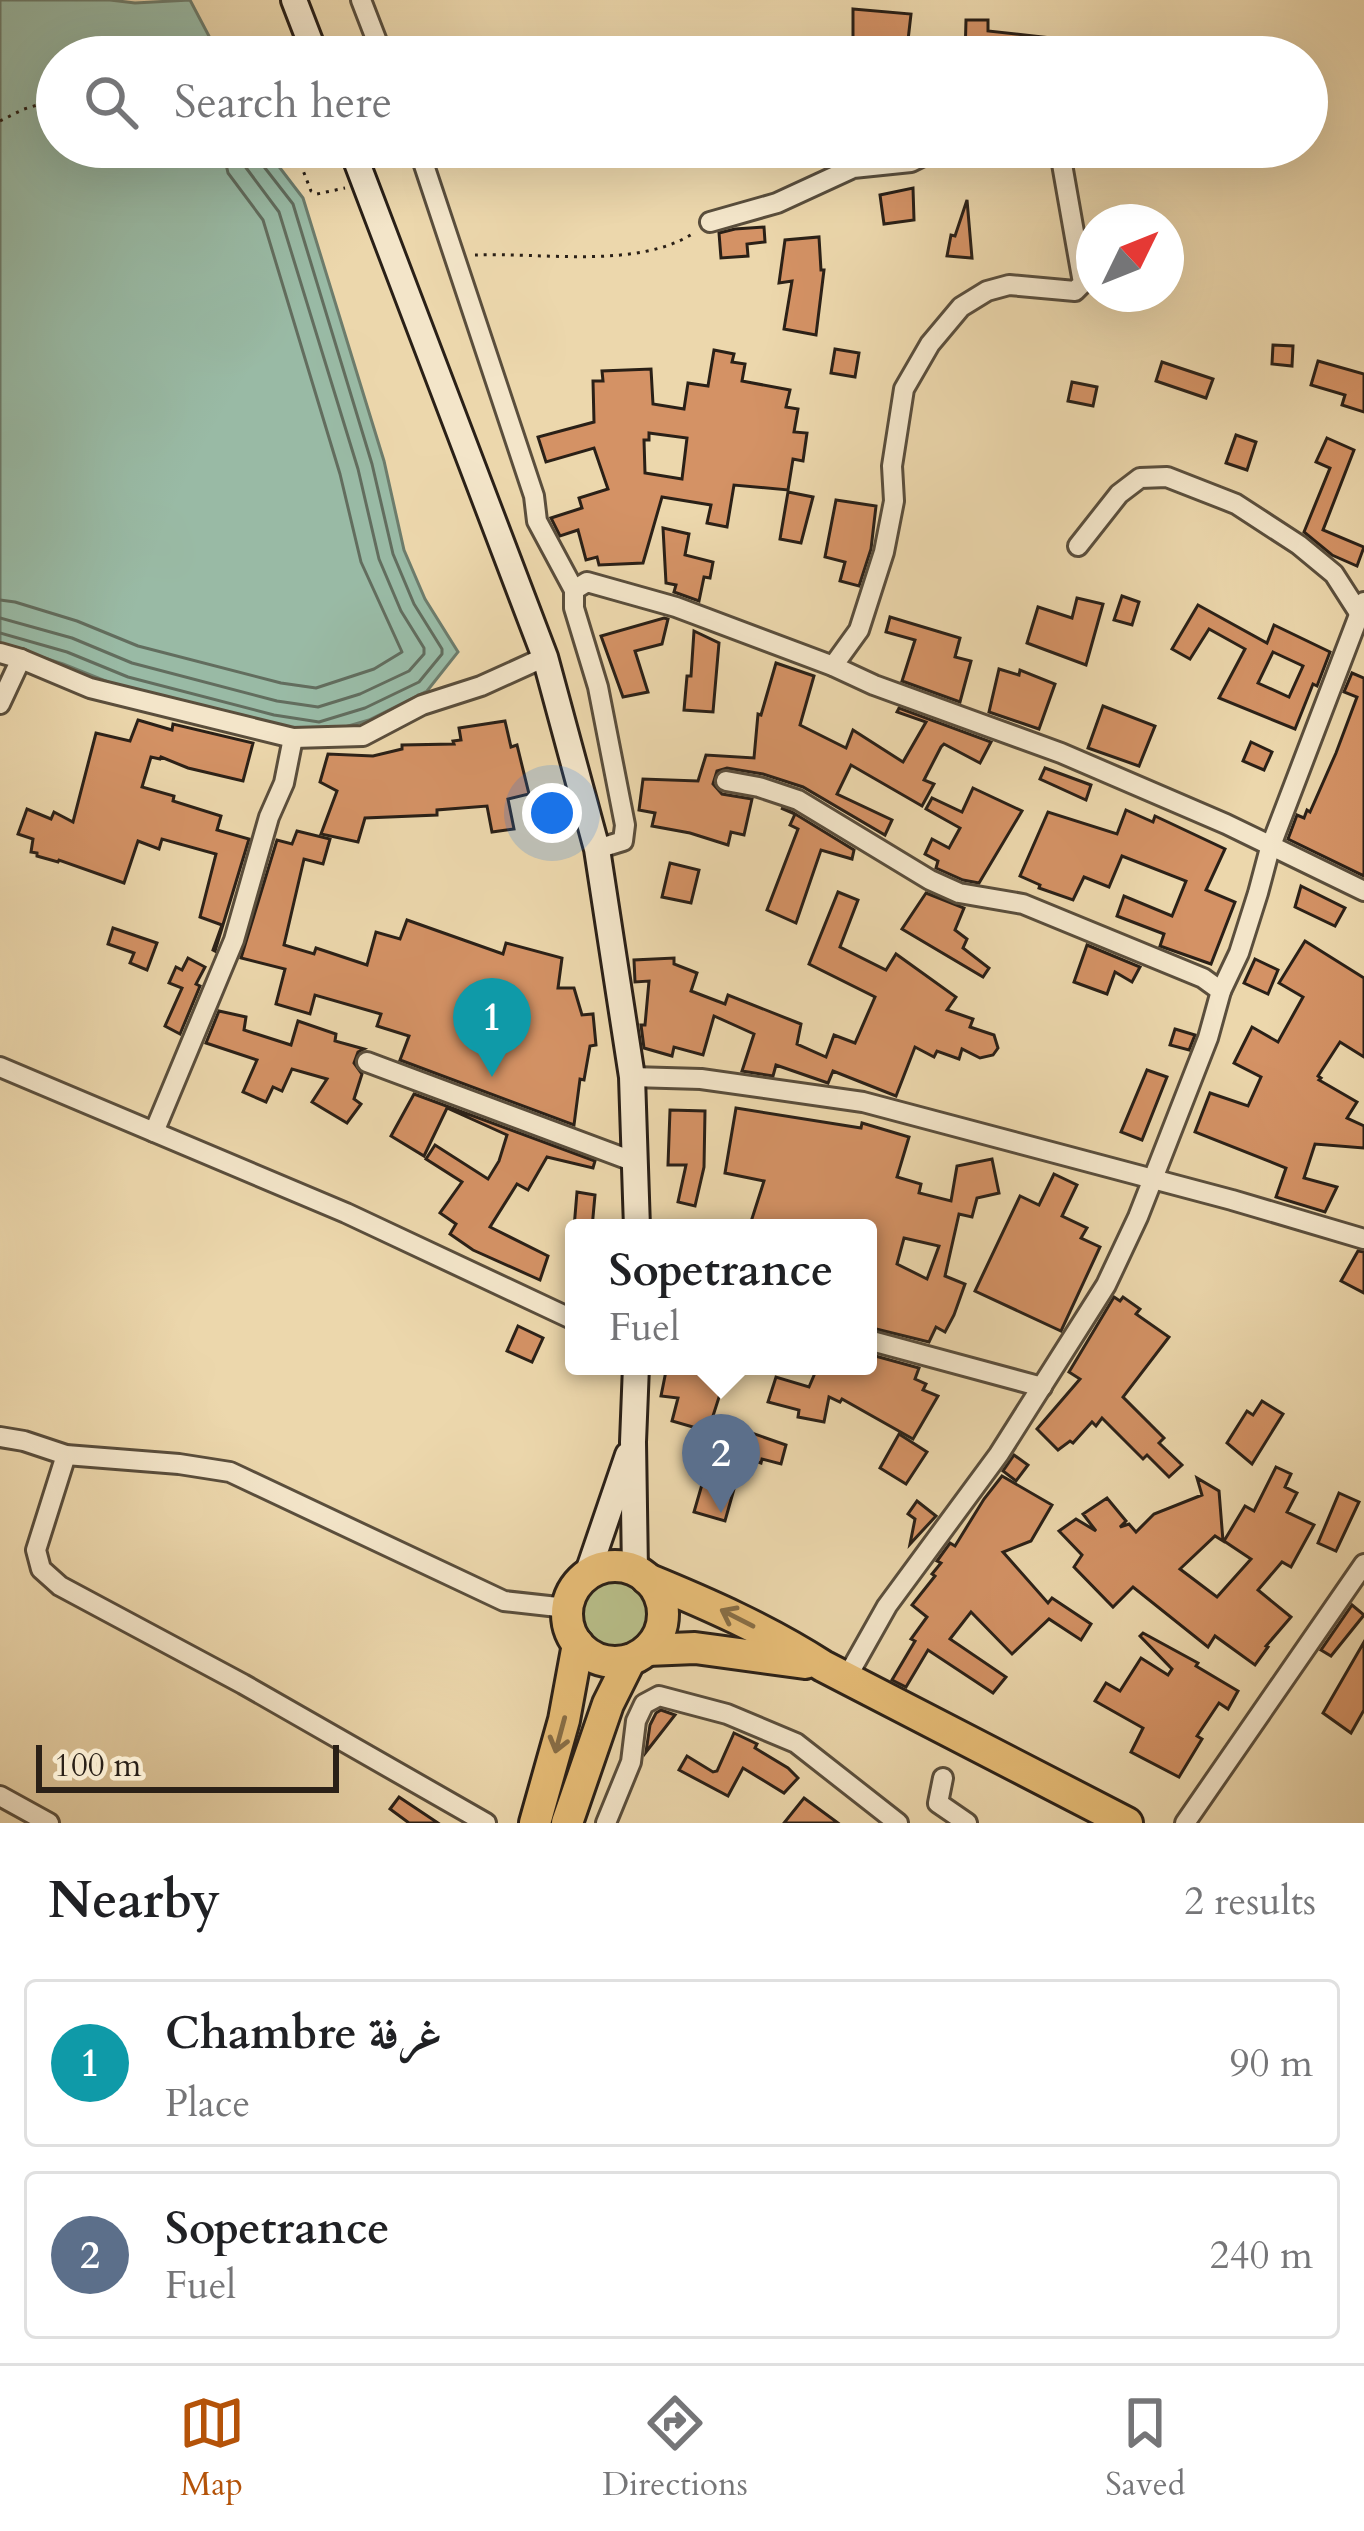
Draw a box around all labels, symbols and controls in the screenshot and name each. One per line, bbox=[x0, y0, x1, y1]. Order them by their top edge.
search box bbox=[36, 36, 1328, 168]
icon: search bbox=[78, 69, 144, 135]
text: Search here bbox=[174, 72, 392, 133]
north arrow bbox=[1076, 204, 1184, 312]
your location bbox=[522, 783, 582, 843]
pin: 1 bbox=[453, 978, 531, 1077]
popup bbox=[565, 1219, 877, 1375]
text: Sopetrance bbox=[609, 1240, 833, 1301]
text: Fuel bbox=[609, 1301, 680, 1354]
pin: 2 bbox=[682, 1414, 760, 1513]
one-way arrow bbox=[720, 1606, 755, 1629]
one-way arrow bbox=[548, 1715, 570, 1753]
scale bar bbox=[36, 1739, 339, 1792]
text: 100 m bbox=[54, 1743, 141, 1788]
text: Nearby bbox=[48, 1866, 220, 1936]
text: 2 results bbox=[1184, 1875, 1316, 1928]
text: Chambre غرفة bbox=[165, 2003, 442, 2064]
text: 1 bbox=[80, 2037, 100, 2090]
text: 90 m bbox=[1230, 2037, 1313, 2090]
text: Place bbox=[165, 2077, 250, 2130]
text: Sopetrance bbox=[165, 2198, 390, 2259]
text: 2 bbox=[80, 2229, 100, 2282]
text: 240 m bbox=[1210, 2229, 1313, 2282]
text: Fuel bbox=[165, 2259, 236, 2312]
tab: Map bbox=[179, 2390, 245, 2507]
tab: Directions bbox=[602, 2390, 748, 2507]
tab: Saved bbox=[1105, 2390, 1185, 2507]

